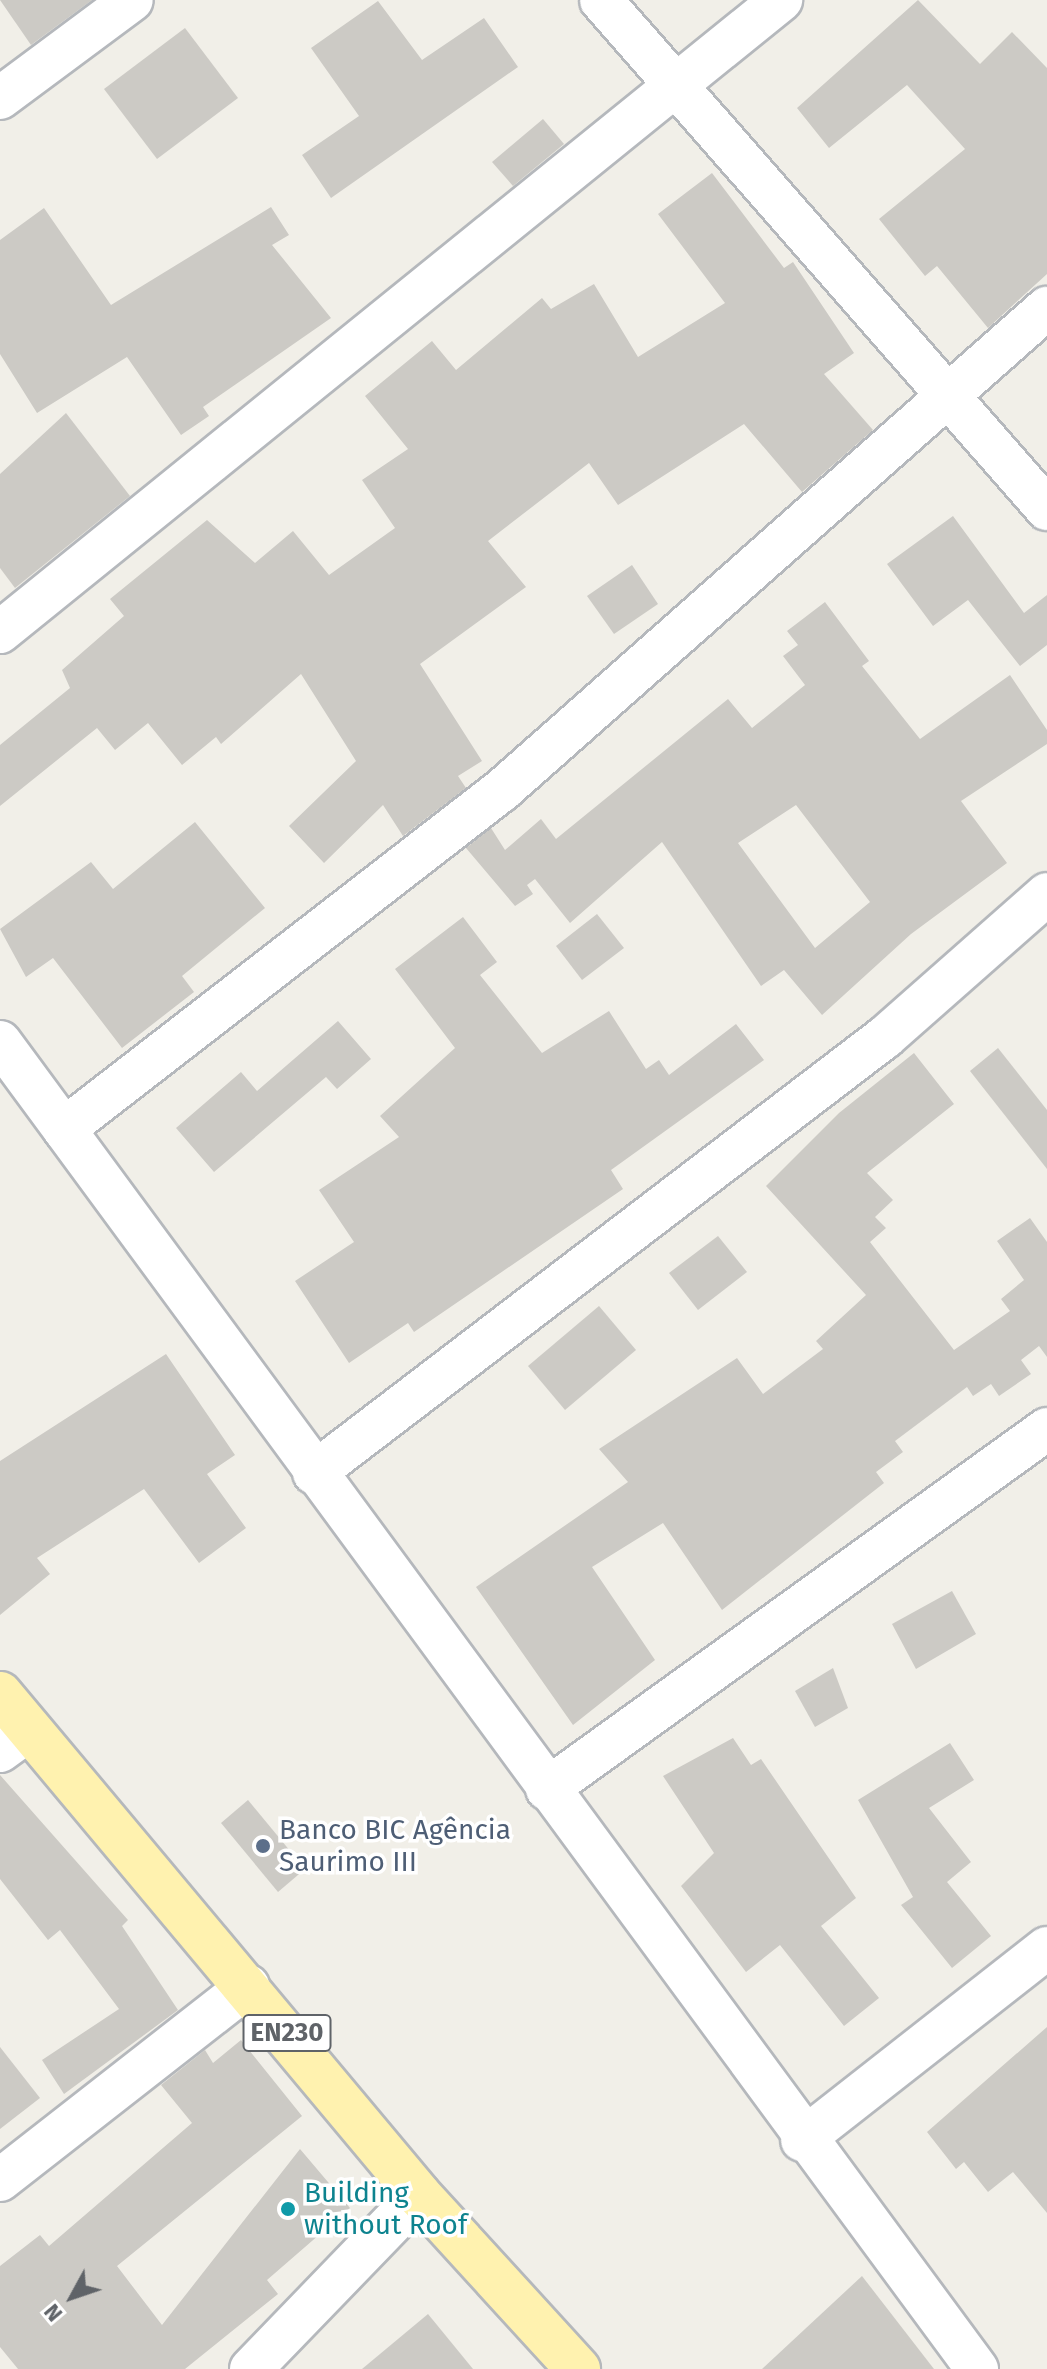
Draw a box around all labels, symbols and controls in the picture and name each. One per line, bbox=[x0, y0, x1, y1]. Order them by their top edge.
place label: Banco BIC Agência Saurimo III bbox=[279, 1813, 511, 1879]
marker: Banco BIC Agência Saurimo III bbox=[254, 1837, 272, 1855]
road number: EN230 bbox=[241, 2011, 333, 2055]
place label: Building without Roof bbox=[304, 2176, 467, 2242]
marker: Building without Roof bbox=[279, 2200, 297, 2218]
north arrow bbox=[32, 2257, 112, 2337]
text: N bbox=[38, 2298, 68, 2327]

